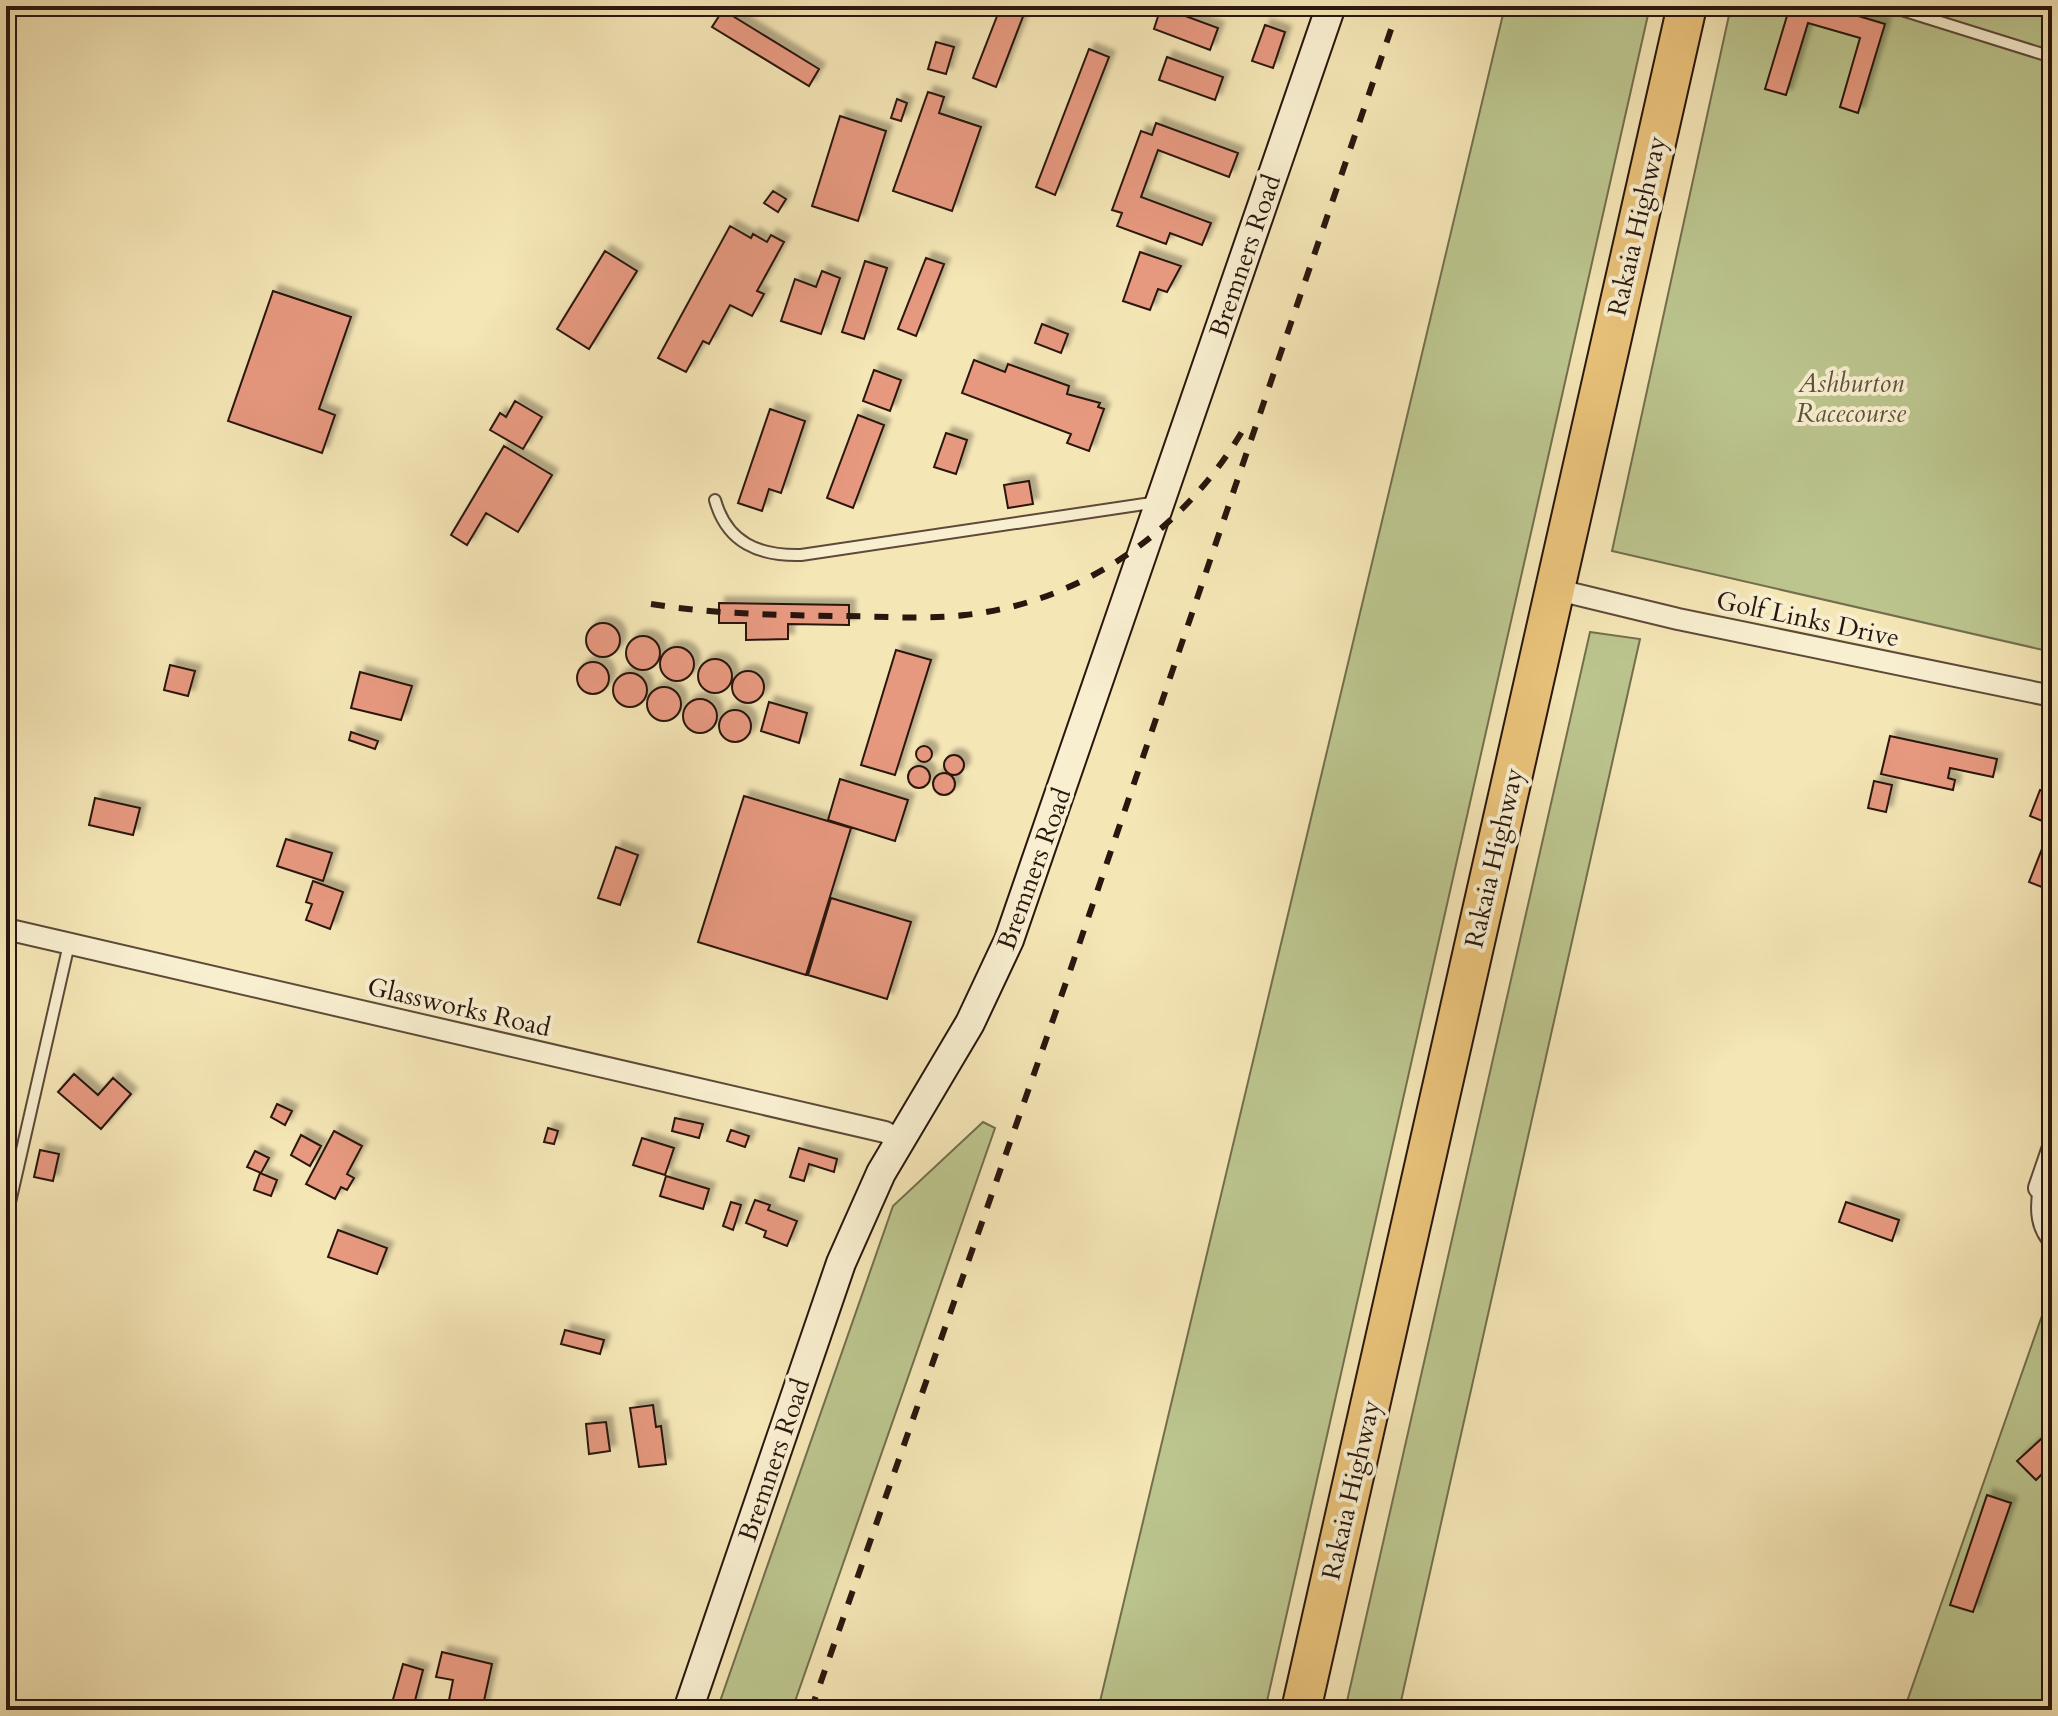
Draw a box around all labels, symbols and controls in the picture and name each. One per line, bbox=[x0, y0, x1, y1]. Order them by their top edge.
street label: Rakaia Highway bbox=[1599, 132, 1675, 319]
street label: Bremners Road bbox=[1201, 170, 1289, 342]
park label: Ashburton Racecourse bbox=[1796, 366, 1907, 431]
street label: Golf Links Drive bbox=[1713, 582, 1903, 656]
street label: Rakaia Highway bbox=[1456, 764, 1532, 951]
street label: Bremners Road bbox=[989, 783, 1080, 955]
street label: Glassworks Road bbox=[364, 969, 554, 1045]
street label: Bremners Road bbox=[730, 1374, 818, 1546]
street label: Rakaia Highway bbox=[1313, 1396, 1389, 1583]

